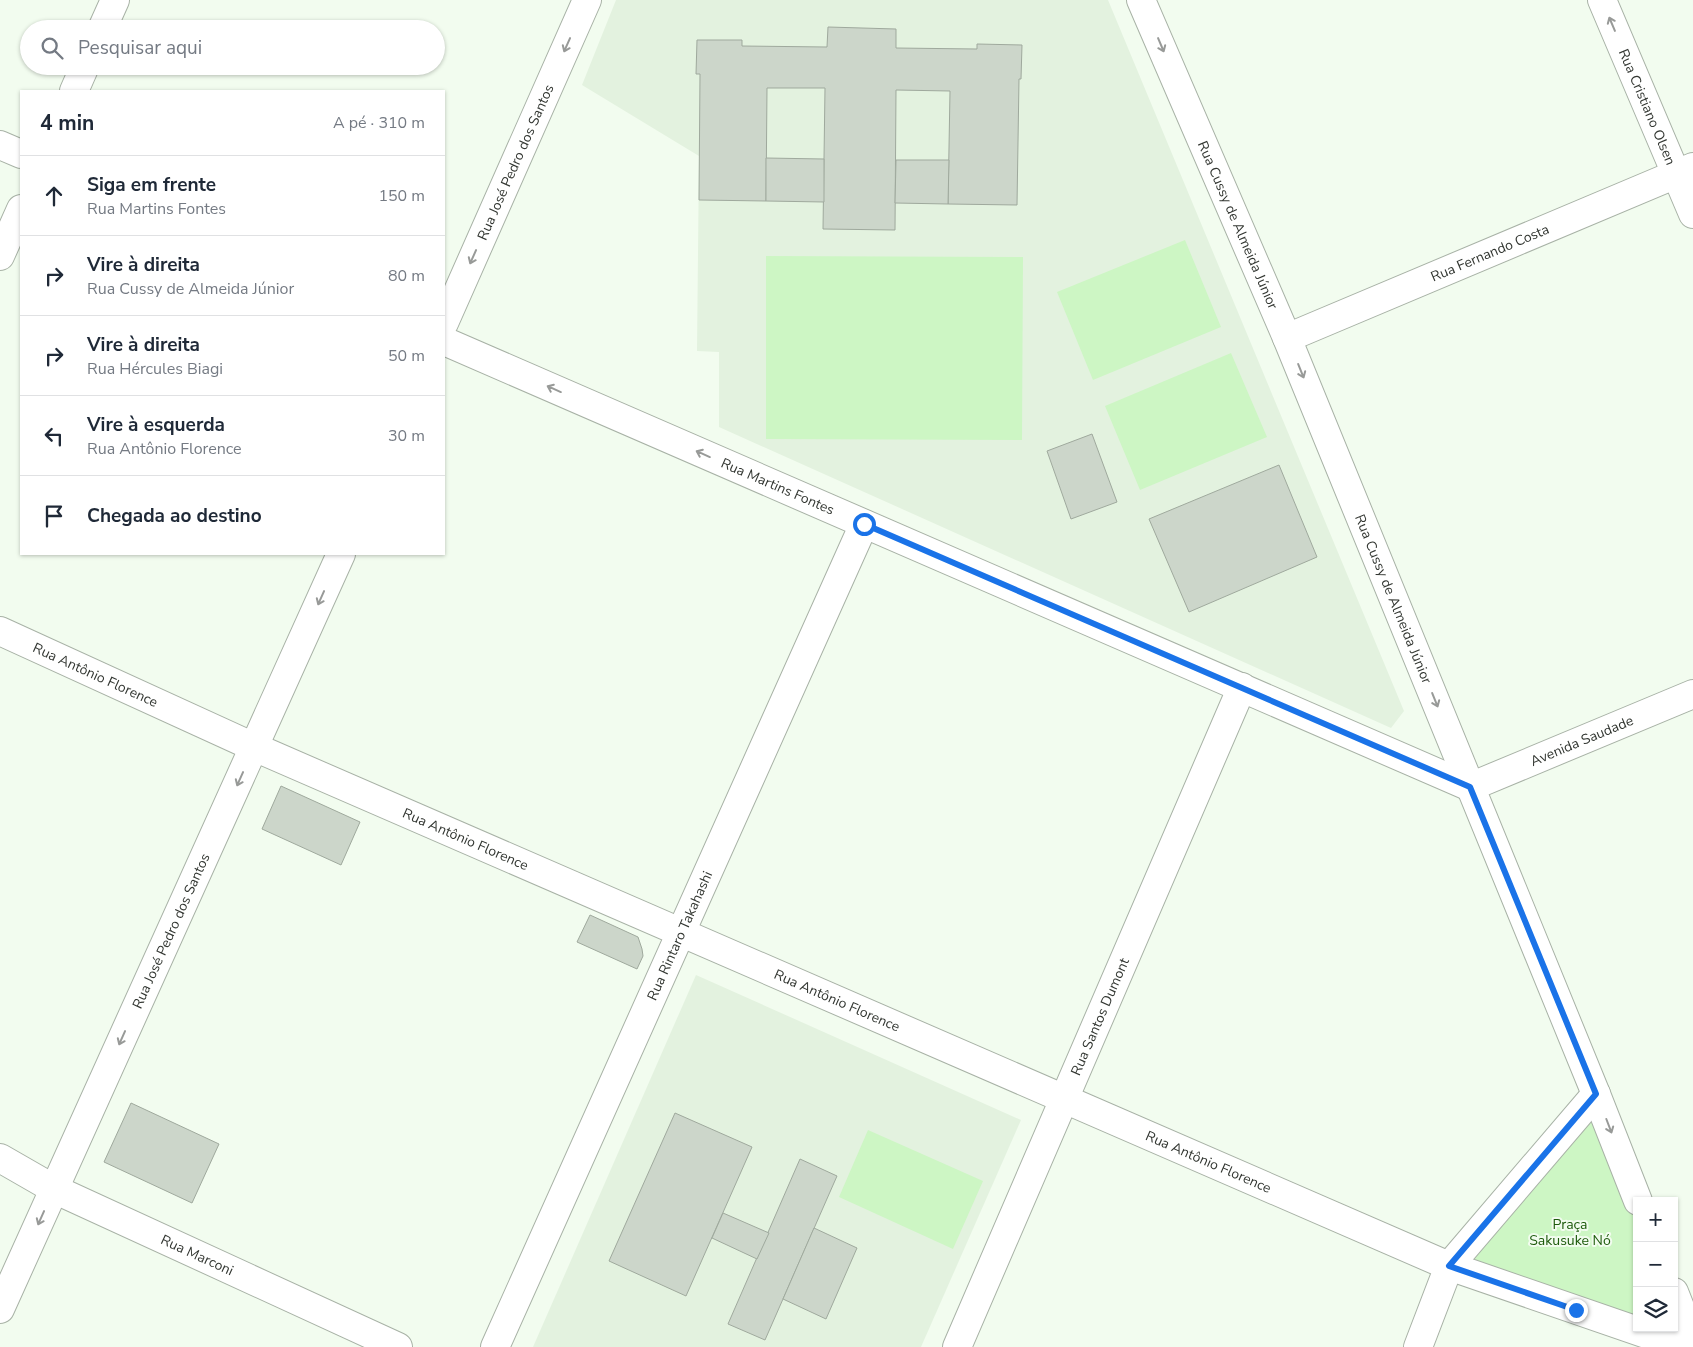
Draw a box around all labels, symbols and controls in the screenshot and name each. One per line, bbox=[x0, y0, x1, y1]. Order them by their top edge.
one-way arrow bbox=[1607, 17, 1617, 32]
search box bbox=[20, 20, 445, 75]
icon: search bbox=[38, 34, 66, 62]
text: Pesquisar aqui bbox=[78, 35, 202, 61]
one-way arrow bbox=[562, 37, 572, 52]
one-way arrow bbox=[1156, 37, 1166, 52]
street label: Rua Cristiano Olsen bbox=[1614, 46, 1681, 168]
street label: Rua José Pedro dos Santos bbox=[472, 81, 558, 243]
text: 4 min bbox=[40, 109, 94, 137]
text: A pé · 310 m bbox=[333, 112, 425, 134]
street label: Rua Cussy de Almeida Júnior bbox=[1193, 138, 1283, 312]
text: Siga em frente bbox=[87, 172, 216, 198]
icon: ahead bbox=[40, 182, 68, 210]
text: 150 m bbox=[378, 185, 425, 207]
text: Rua Martins Fontes bbox=[87, 198, 226, 220]
street label: Rua Fernando Costa bbox=[1428, 219, 1552, 286]
one-way arrow bbox=[467, 249, 477, 264]
text: Vire à direita bbox=[87, 252, 200, 278]
icon: right bbox=[40, 262, 68, 290]
text: 80 m bbox=[388, 265, 425, 287]
text: Rua Cussy de Almeida Júnior bbox=[87, 278, 294, 300]
text: Vire à direita bbox=[87, 332, 200, 358]
icon: right bbox=[40, 342, 68, 370]
text: 50 m bbox=[388, 345, 425, 367]
text: Rua Hércules Biagi bbox=[87, 358, 223, 380]
one-way arrow bbox=[1296, 363, 1306, 378]
one-way arrow bbox=[547, 383, 562, 393]
text: Vire à esquerda bbox=[87, 412, 225, 438]
icon: left bbox=[40, 422, 68, 450]
text: 30 m bbox=[388, 425, 425, 447]
text: Rua Antônio Florence bbox=[87, 438, 242, 460]
one-way arrow bbox=[696, 448, 711, 458]
street label: Rua Martins Fontes bbox=[718, 453, 838, 519]
icon: arrive bbox=[40, 502, 68, 530]
text: Chegada ao destino bbox=[87, 503, 262, 529]
street label: Rua Cussy de Almeida Júnior bbox=[1351, 511, 1437, 686]
route start bbox=[853, 513, 876, 536]
one-way arrow bbox=[315, 590, 325, 605]
street label: Rua Antônio Florence bbox=[30, 638, 161, 711]
one-way arrow bbox=[1430, 692, 1440, 707]
street label: Avenida Saudade bbox=[1527, 710, 1636, 770]
one-way arrow bbox=[235, 771, 245, 786]
street label: Rua Antônio Florence bbox=[400, 803, 532, 875]
street label: Rua José Pedro dos Santos bbox=[127, 850, 214, 1012]
street label: Rua Rintaro Takahashi bbox=[642, 868, 717, 1003]
street label: Rua Santos Dumont bbox=[1066, 955, 1133, 1078]
street label: Rua Antônio Florence bbox=[771, 965, 903, 1036]
one-way arrow bbox=[117, 1030, 127, 1045]
one-way arrow bbox=[1605, 1117, 1614, 1133]
street label: Rua Antônio Florence bbox=[1143, 1126, 1274, 1197]
map controls bbox=[1633, 1197, 1678, 1332]
button: + bbox=[1633, 1197, 1678, 1242]
one-way arrow bbox=[36, 1210, 45, 1225]
park label: Praça Sakusuke Nó bbox=[1529, 1215, 1611, 1250]
street label: Rua Marconi bbox=[158, 1230, 237, 1280]
button: − bbox=[1633, 1242, 1678, 1287]
button: layers bbox=[1633, 1287, 1678, 1332]
route end bbox=[1565, 1299, 1588, 1322]

